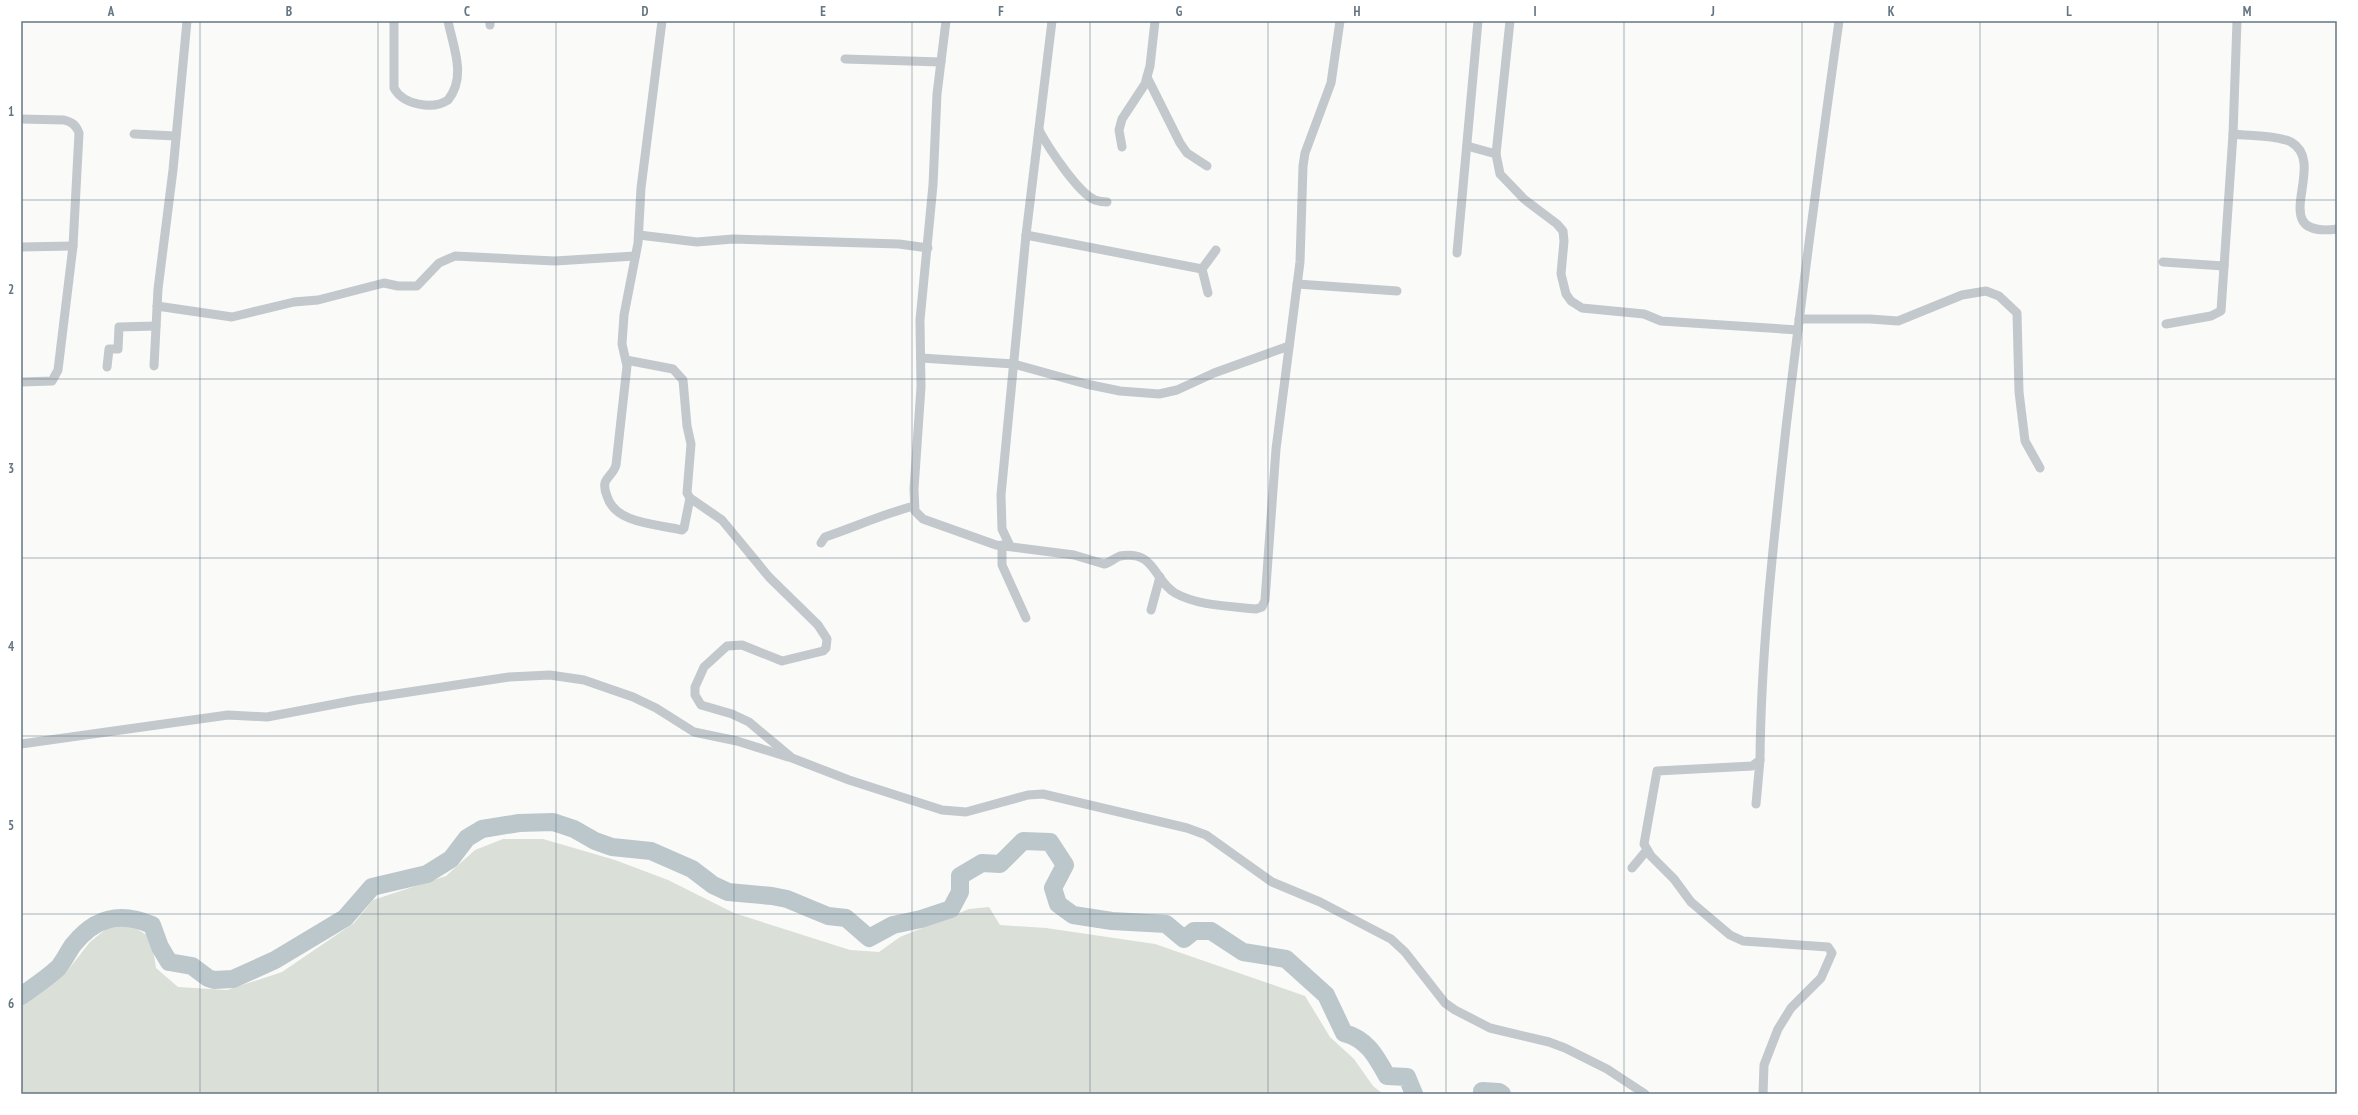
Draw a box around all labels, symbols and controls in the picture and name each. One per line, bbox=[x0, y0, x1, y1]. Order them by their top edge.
text: A bbox=[107, 3, 115, 20]
text: B bbox=[286, 3, 292, 20]
text: C bbox=[464, 3, 470, 20]
text: D bbox=[642, 3, 649, 20]
text: E bbox=[820, 3, 826, 20]
text: F bbox=[998, 3, 1004, 20]
text: G bbox=[1176, 3, 1183, 20]
text: H bbox=[1354, 3, 1361, 20]
text: I bbox=[1533, 3, 1537, 20]
text: J bbox=[1710, 3, 1715, 20]
text: K bbox=[1888, 3, 1895, 20]
text: L bbox=[2066, 3, 2072, 20]
text: M bbox=[2243, 3, 2252, 20]
text: 1 bbox=[8, 103, 14, 120]
text: 2 bbox=[8, 281, 14, 298]
text: 3 bbox=[8, 460, 14, 477]
text: 4 bbox=[8, 638, 15, 655]
text: 5 bbox=[8, 817, 14, 834]
text: 6 bbox=[8, 995, 14, 1012]

